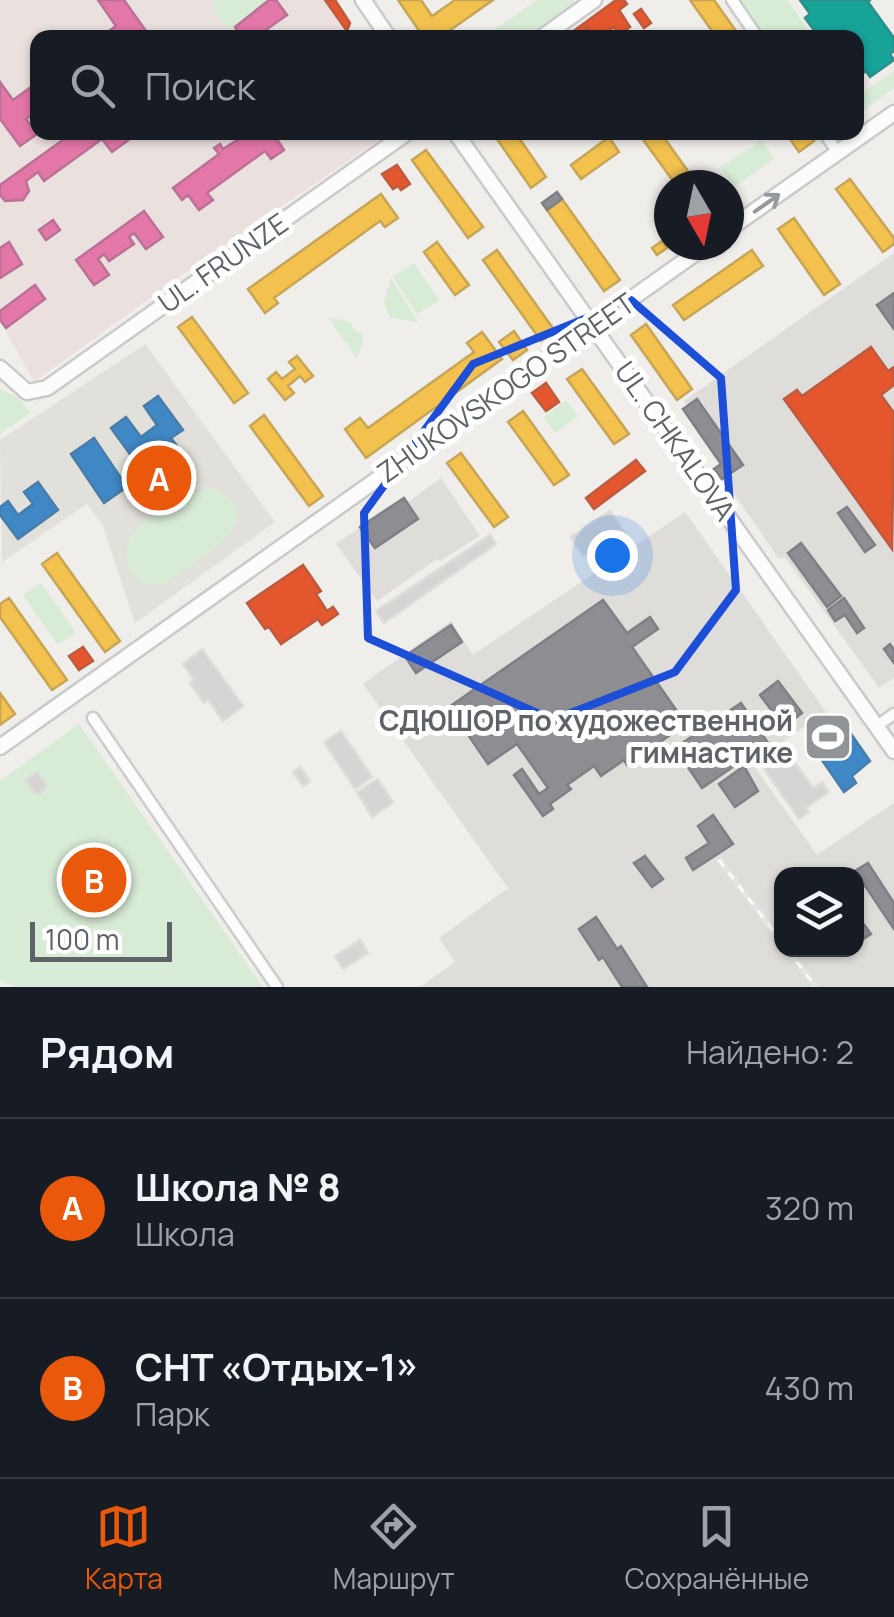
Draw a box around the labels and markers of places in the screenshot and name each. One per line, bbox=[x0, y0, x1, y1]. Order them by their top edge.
pin: A bbox=[126, 440, 192, 516]
place label: СДЮШОР по художественной гимнастике bbox=[379, 701, 793, 771]
sports icon: СДЮШОР по художественной гимнастике bbox=[802, 711, 854, 763]
pin: B bbox=[62, 842, 126, 918]

